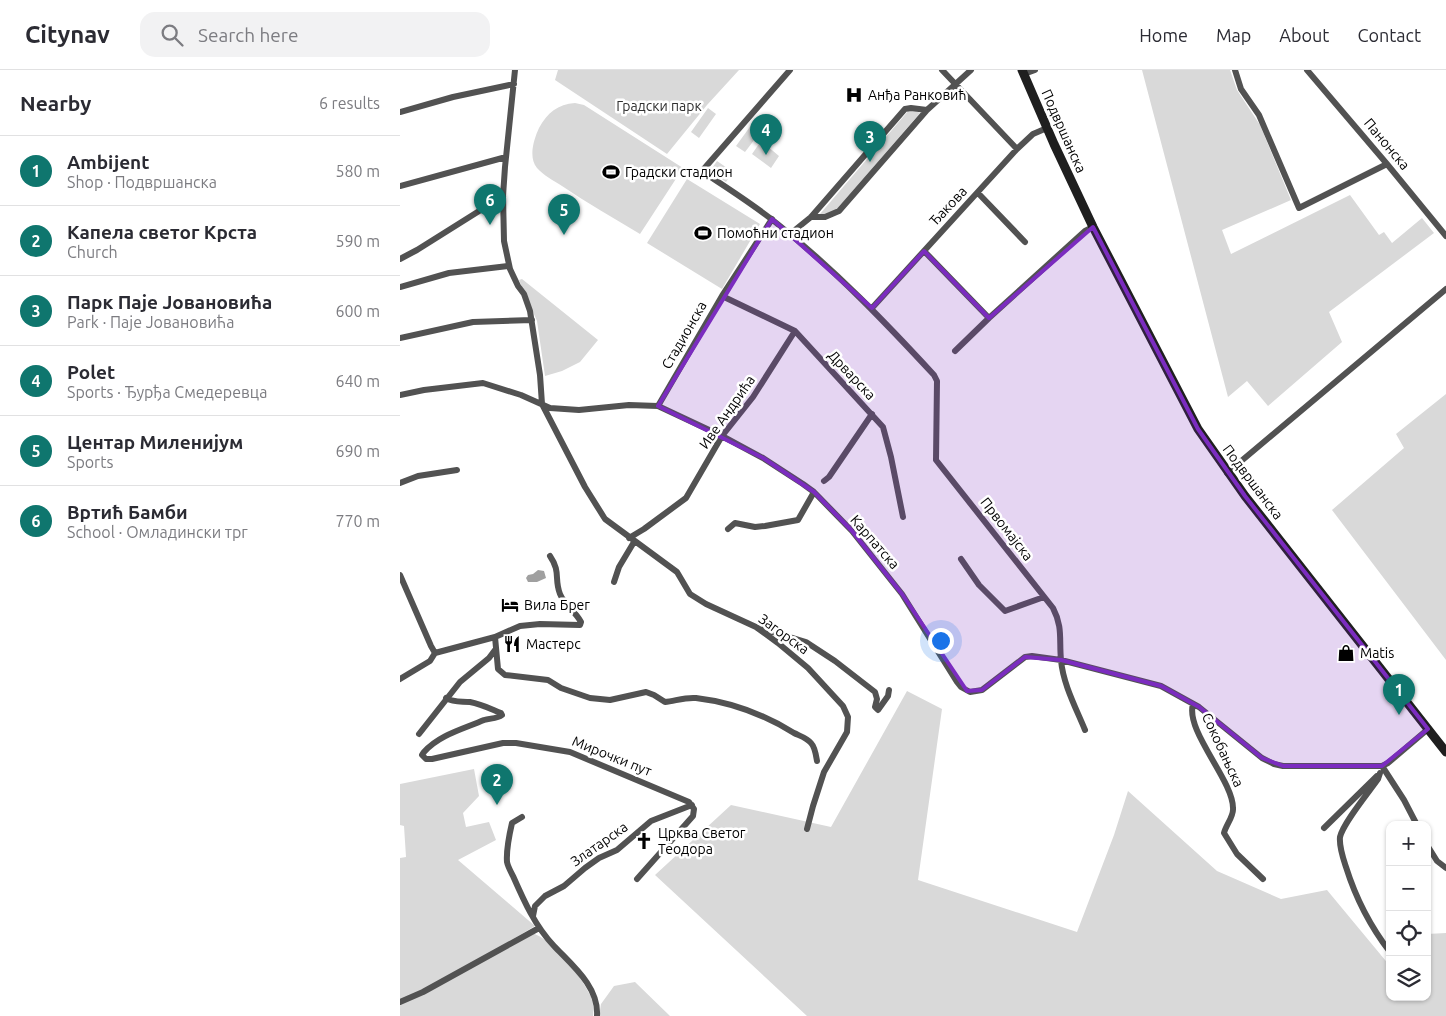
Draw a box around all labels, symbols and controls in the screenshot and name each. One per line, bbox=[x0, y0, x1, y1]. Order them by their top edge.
search box bbox=[140, 12, 490, 57]
text: Citynav bbox=[25, 21, 110, 48]
icon: search bbox=[158, 21, 186, 49]
text: Search here bbox=[198, 24, 298, 46]
text: Home bbox=[1139, 25, 1188, 45]
text: Map bbox=[1216, 25, 1251, 45]
text: About bbox=[1279, 25, 1329, 45]
text: Contact bbox=[1357, 25, 1421, 45]
hospital icon: Анђа Ранковић bbox=[844, 85, 864, 105]
place label: Анђа Ранковић bbox=[868, 87, 966, 103]
street label: Подвршанска bbox=[1038, 87, 1090, 175]
text: Nearby bbox=[20, 91, 91, 115]
text: 6 results bbox=[319, 94, 380, 112]
park label: Градски парк bbox=[616, 98, 702, 114]
pin: 4 bbox=[750, 114, 782, 155]
street label: Панонска bbox=[1361, 115, 1413, 173]
pin: 3 bbox=[854, 121, 886, 162]
text: Ambijent bbox=[67, 151, 149, 173]
text: 1 bbox=[31, 162, 41, 180]
text: 580 m bbox=[335, 162, 380, 180]
sports icon: Градски стадион bbox=[601, 162, 621, 182]
place label: Градски стадион bbox=[625, 164, 733, 180]
text: Shop · Подвршанска bbox=[67, 173, 217, 191]
street label: Ђакова bbox=[926, 183, 970, 229]
pin: 6 bbox=[474, 184, 506, 225]
pin: 5 bbox=[548, 194, 580, 235]
text: Капела светог Крста bbox=[67, 221, 257, 243]
sports icon: Помоћни стадион bbox=[693, 223, 713, 243]
place label: Помоћни стадион bbox=[717, 225, 834, 241]
text: 2 bbox=[31, 232, 41, 250]
text: 590 m bbox=[335, 232, 380, 250]
text: Church bbox=[67, 243, 118, 261]
text: Парк Паје Јовановића bbox=[67, 291, 272, 313]
street label: Стадионска bbox=[658, 298, 710, 372]
text: 3 bbox=[31, 302, 41, 320]
text: 600 m bbox=[335, 302, 380, 320]
text: Park · Паје Јовановића bbox=[67, 313, 234, 331]
street label: Дрварска bbox=[825, 347, 879, 403]
text: Polet bbox=[67, 361, 115, 383]
text: 4 bbox=[31, 372, 41, 390]
text: 640 m bbox=[335, 372, 380, 390]
street label: Иве Андрића bbox=[696, 372, 758, 452]
text: Sports · Ђурђа Смедеревца bbox=[67, 383, 267, 401]
text: Центар Миленијум bbox=[67, 431, 243, 453]
street label: Подвршанска bbox=[1220, 441, 1286, 523]
text: 5 bbox=[31, 442, 41, 460]
text: 690 m bbox=[335, 442, 380, 460]
text: Sports bbox=[67, 453, 113, 471]
street label: Првомајска bbox=[977, 494, 1037, 564]
text: Вртић Бамби bbox=[67, 501, 188, 523]
text: 6 bbox=[31, 512, 41, 530]
text: 770 m bbox=[335, 512, 380, 530]
street label: Карпатска bbox=[847, 512, 903, 572]
text: School · Омладински трг bbox=[67, 523, 248, 541]
hotel icon: Вила Брег bbox=[500, 595, 520, 615]
place label: Вила Брег bbox=[524, 597, 590, 613]
street label: Загорска bbox=[756, 610, 812, 658]
your location bbox=[928, 628, 954, 654]
restaurant icon: Мастерс bbox=[502, 634, 522, 654]
place label: Мастерс bbox=[526, 636, 581, 652]
shop icon: Matis bbox=[1336, 643, 1356, 663]
place label: Matis bbox=[1360, 645, 1394, 661]
pin: 1 bbox=[1383, 674, 1415, 715]
street label: Сокобањска bbox=[1199, 710, 1247, 790]
street label: Мирочки пут bbox=[570, 733, 654, 779]
pin: 2 bbox=[481, 764, 513, 805]
street label: Златарска bbox=[567, 819, 631, 869]
map controls bbox=[1386, 821, 1431, 1001]
button: + bbox=[1386, 821, 1431, 866]
place label: Црква Светог Теодора bbox=[658, 825, 746, 857]
church icon: Црква Светог Теодора bbox=[634, 831, 654, 851]
button: − bbox=[1386, 866, 1431, 911]
button: locate bbox=[1386, 911, 1431, 956]
button: layers bbox=[1386, 956, 1431, 1001]

